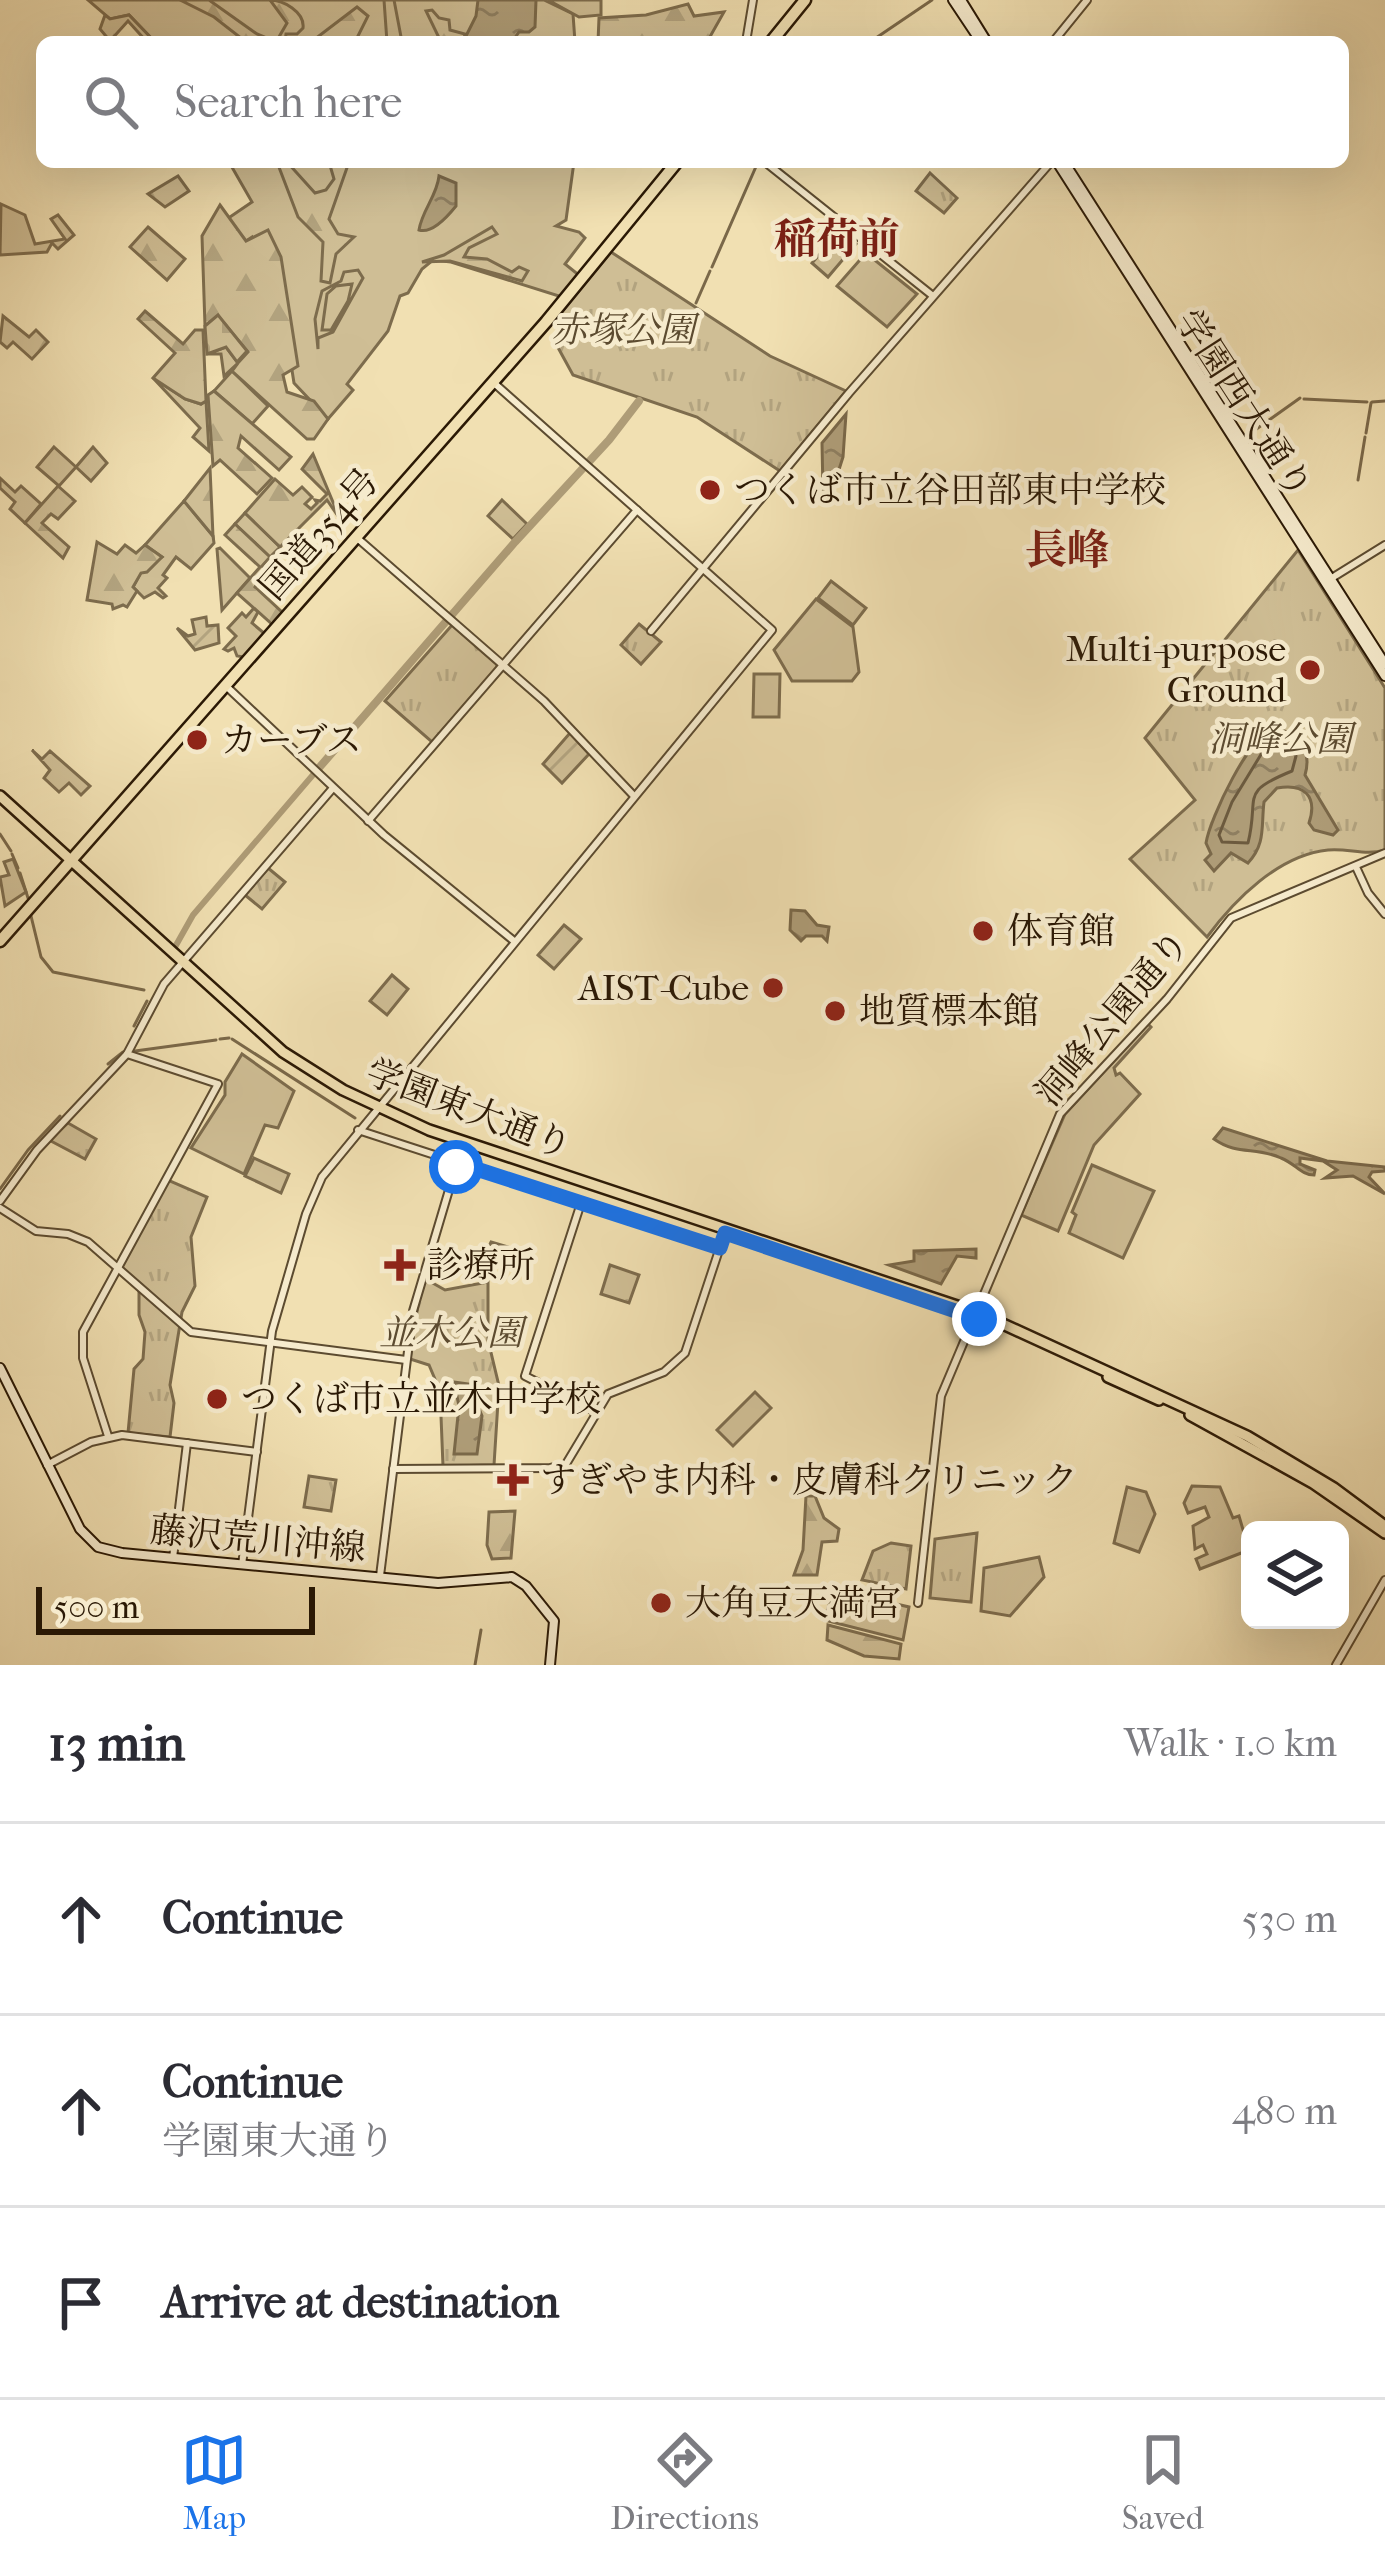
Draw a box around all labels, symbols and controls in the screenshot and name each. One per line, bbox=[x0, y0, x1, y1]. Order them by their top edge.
search box bbox=[36, 36, 1349, 168]
icon: search bbox=[78, 69, 144, 135]
text: Search here bbox=[174, 76, 402, 129]
district label: 稲荷前 bbox=[774, 215, 900, 264]
street label: 学園西大通り bbox=[1168, 302, 1320, 506]
park label: 赤塚公園 bbox=[551, 309, 700, 351]
street label: 国道354号 bbox=[251, 460, 387, 608]
place label: つくば市立谷田部東中学校 bbox=[734, 469, 1166, 511]
marker: つくば市立谷田部東中学校 bbox=[697, 477, 723, 503]
district label: 長峰 bbox=[1025, 526, 1109, 575]
place label: Multi-purpose Ground bbox=[1066, 628, 1286, 711]
marker: Multi-purpose Ground bbox=[1297, 657, 1323, 683]
park label: 洞峰公園 bbox=[1208, 718, 1357, 760]
place label: カーブス bbox=[221, 719, 362, 761]
marker: カーブス bbox=[184, 727, 210, 753]
place label: 体育館 bbox=[1007, 910, 1115, 952]
marker: 体育館 bbox=[970, 918, 996, 944]
street label: 洞峰公園通り bbox=[1026, 922, 1198, 1114]
place label: AIST-Cube bbox=[576, 967, 749, 1009]
marker: AIST-Cube bbox=[760, 975, 786, 1001]
place label: 地質標本館 bbox=[859, 990, 1039, 1032]
marker: 地質標本館 bbox=[822, 998, 848, 1024]
street label: 学園東大通り bbox=[361, 1051, 577, 1167]
route start bbox=[429, 1140, 483, 1194]
place label: 診療所 bbox=[427, 1244, 535, 1286]
marker: 診療所 bbox=[384, 1249, 416, 1281]
route end bbox=[952, 1292, 1006, 1346]
park label: 並木公園 bbox=[379, 1312, 528, 1354]
place label: つくば市立並木中学校 bbox=[241, 1378, 601, 1420]
marker: つくば市立並木中学校 bbox=[204, 1386, 230, 1412]
place label: すぎやま内科・皮膚科クリニック bbox=[540, 1459, 1078, 1501]
marker: すぎやま内科・皮膚科クリニック bbox=[497, 1464, 529, 1496]
street label: 藤沢荒川沖線 bbox=[149, 1509, 367, 1569]
map controls bbox=[1241, 1521, 1349, 1629]
button: layers bbox=[1241, 1521, 1349, 1629]
scale bar bbox=[36, 1581, 315, 1634]
place label: 大角豆天満宮 bbox=[685, 1582, 901, 1624]
text: 500 m bbox=[54, 1588, 139, 1627]
marker: 大角豆天満宮 bbox=[648, 1590, 674, 1616]
text: 13 min bbox=[48, 1713, 185, 1773]
text: Walk · 1.0 km bbox=[1124, 1720, 1337, 1766]
icon: ahead bbox=[48, 1886, 114, 1952]
text: Continue bbox=[162, 1892, 343, 1945]
text: 530 m bbox=[1242, 1896, 1337, 1942]
text: Continue bbox=[162, 2056, 343, 2109]
icon: ahead bbox=[48, 2078, 114, 2144]
text: 480 m bbox=[1232, 2088, 1337, 2134]
text: 学園東大通り bbox=[162, 2118, 396, 2164]
icon: arrive bbox=[48, 2270, 114, 2336]
text: Arrive at destination bbox=[162, 2276, 559, 2329]
tab: Map bbox=[181, 2427, 247, 2538]
tab: Directions bbox=[610, 2427, 759, 2538]
tab: Saved bbox=[1122, 2427, 1204, 2538]

